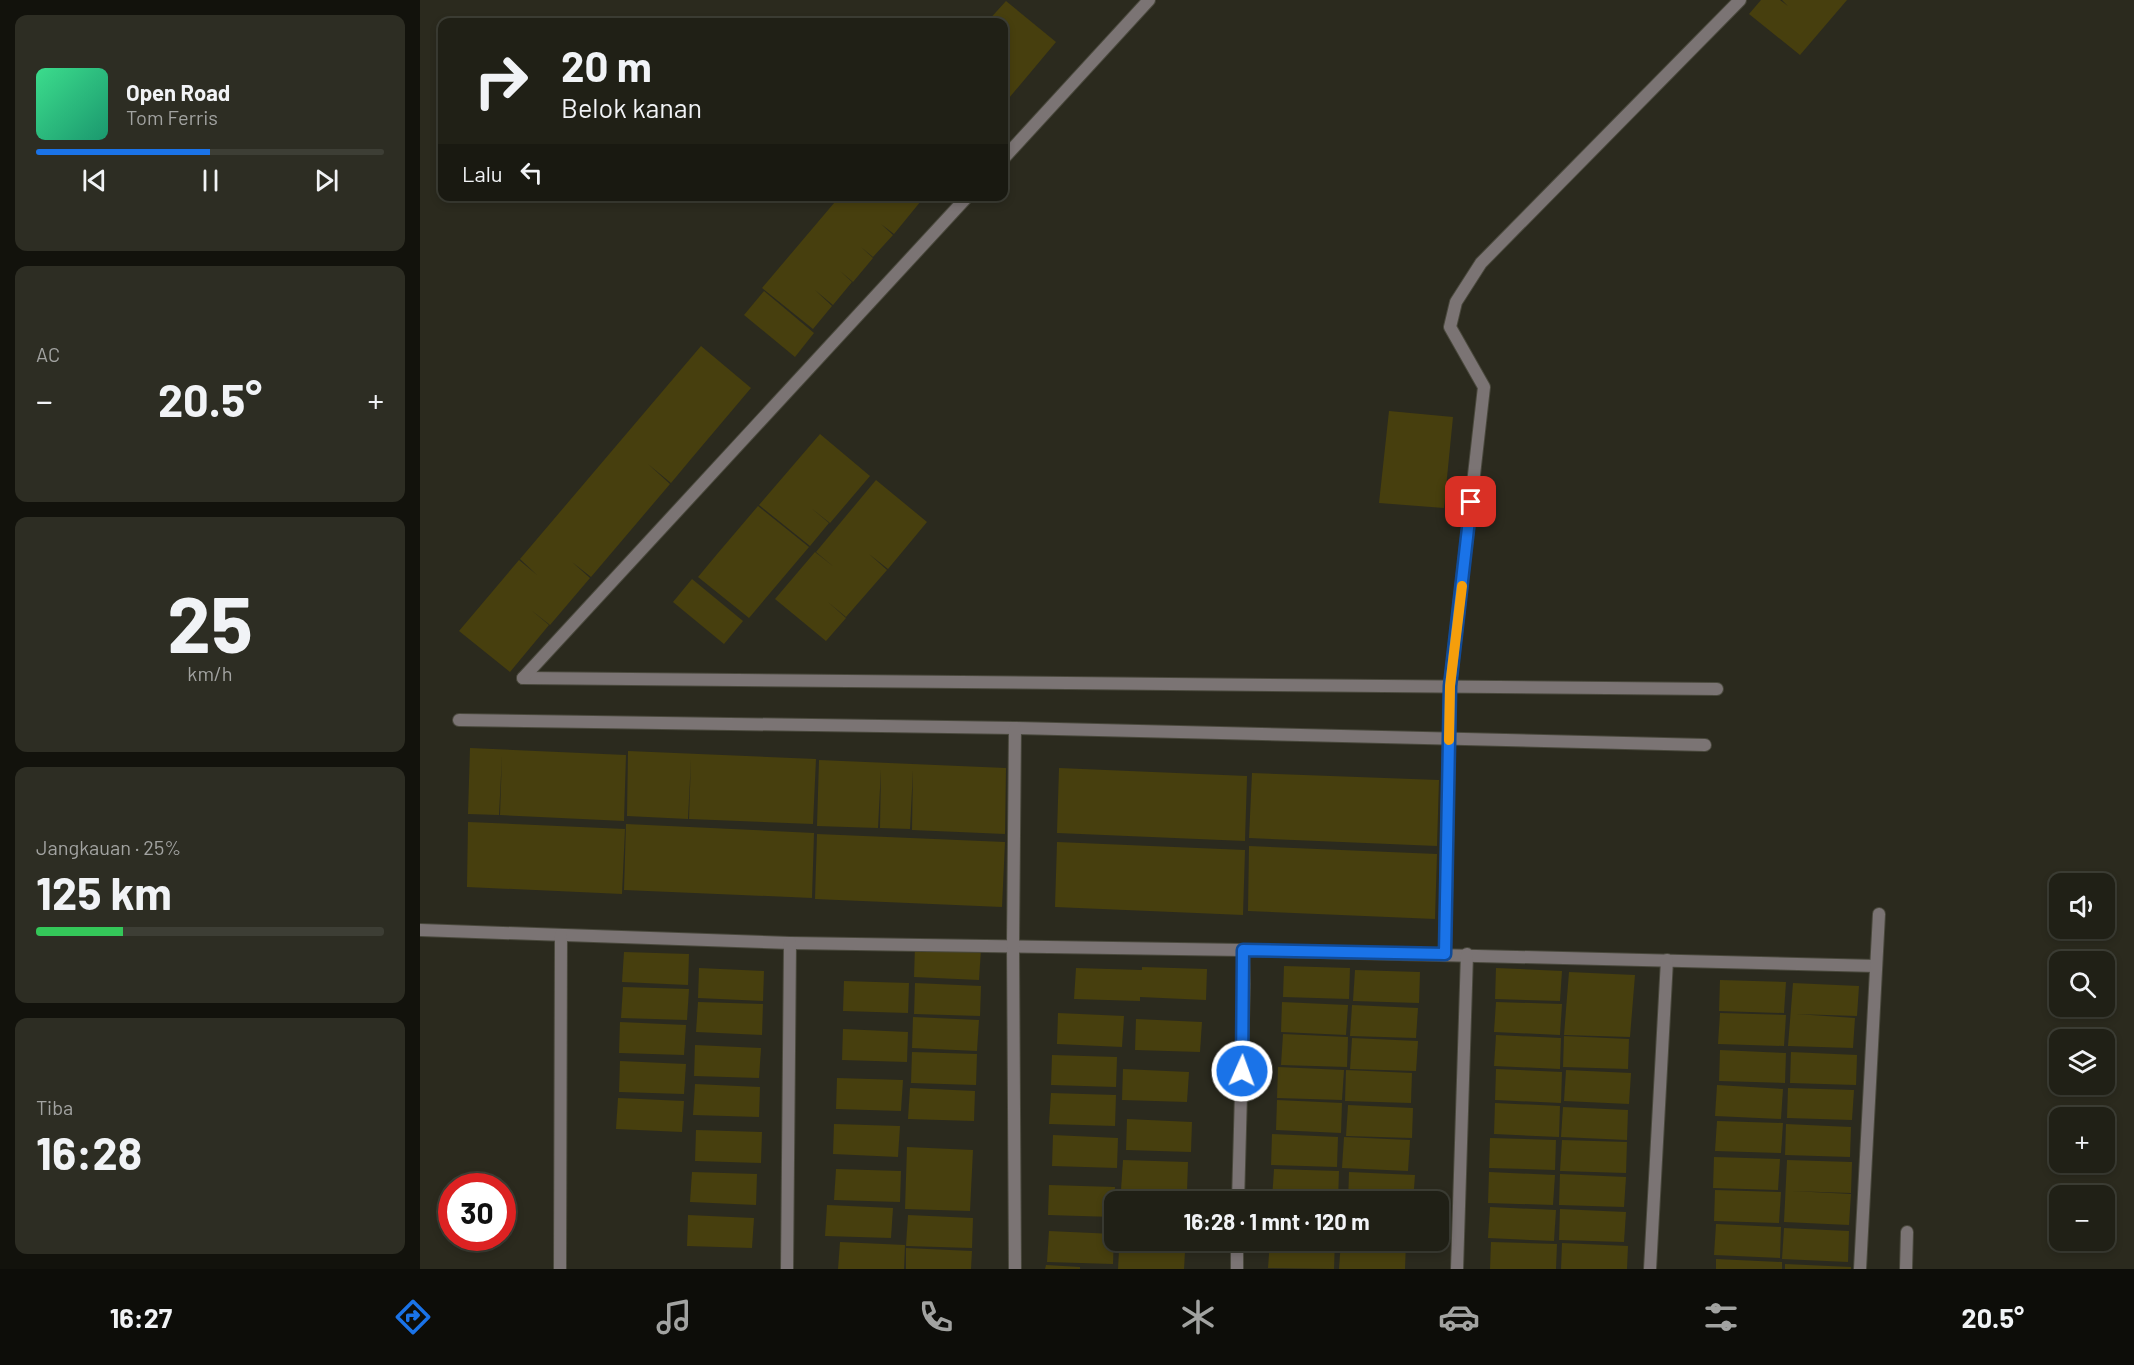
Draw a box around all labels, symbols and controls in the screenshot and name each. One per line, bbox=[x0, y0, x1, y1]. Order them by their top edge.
text: 20 m bbox=[561, 40, 652, 90]
icon: right bbox=[462, 42, 540, 120]
text: Open Road bbox=[126, 79, 230, 105]
text: Belok kanan bbox=[561, 91, 702, 123]
text: Tom Ferris bbox=[126, 105, 218, 129]
icon: left bbox=[515, 156, 548, 189]
text: Lalu bbox=[462, 160, 503, 186]
icon: previous bbox=[78, 164, 111, 197]
icon: pause bbox=[194, 164, 227, 197]
icon: next bbox=[310, 164, 343, 197]
text: AC bbox=[36, 342, 60, 366]
text: 20.5° bbox=[158, 372, 262, 426]
text: − bbox=[36, 380, 53, 420]
text: + bbox=[368, 380, 384, 420]
pin bbox=[1445, 476, 1496, 527]
icon: arrive bbox=[1454, 485, 1487, 518]
text: 25 bbox=[167, 575, 253, 669]
text: km/h bbox=[187, 661, 233, 685]
text: Jangkauan · 25% bbox=[36, 835, 181, 859]
text: 125 km bbox=[36, 865, 172, 919]
map controls bbox=[2049, 873, 2115, 1251]
button: sound bbox=[2049, 873, 2115, 939]
button: search bbox=[2049, 951, 2115, 1017]
button: layers bbox=[2049, 1029, 2115, 1095]
position arrow bbox=[1210, 1039, 1274, 1103]
text: Tiba bbox=[36, 1095, 73, 1119]
button: + bbox=[2049, 1107, 2115, 1173]
text: 16:28 bbox=[36, 1125, 142, 1179]
speed limit sign: 30 bbox=[438, 1173, 516, 1251]
button: − bbox=[2049, 1185, 2115, 1251]
text: 16:28 · 1 mnt · 120 m bbox=[1183, 1208, 1370, 1234]
icon: directions bbox=[392, 1296, 434, 1338]
icon: music bbox=[653, 1296, 695, 1338]
icon: phone bbox=[915, 1296, 957, 1338]
icon: climate bbox=[1177, 1296, 1219, 1338]
icon: car bbox=[1438, 1296, 1480, 1338]
icon: filters bbox=[1700, 1296, 1742, 1338]
text: 16:27 bbox=[110, 1301, 172, 1333]
text: 20.5° bbox=[1962, 1301, 2024, 1333]

